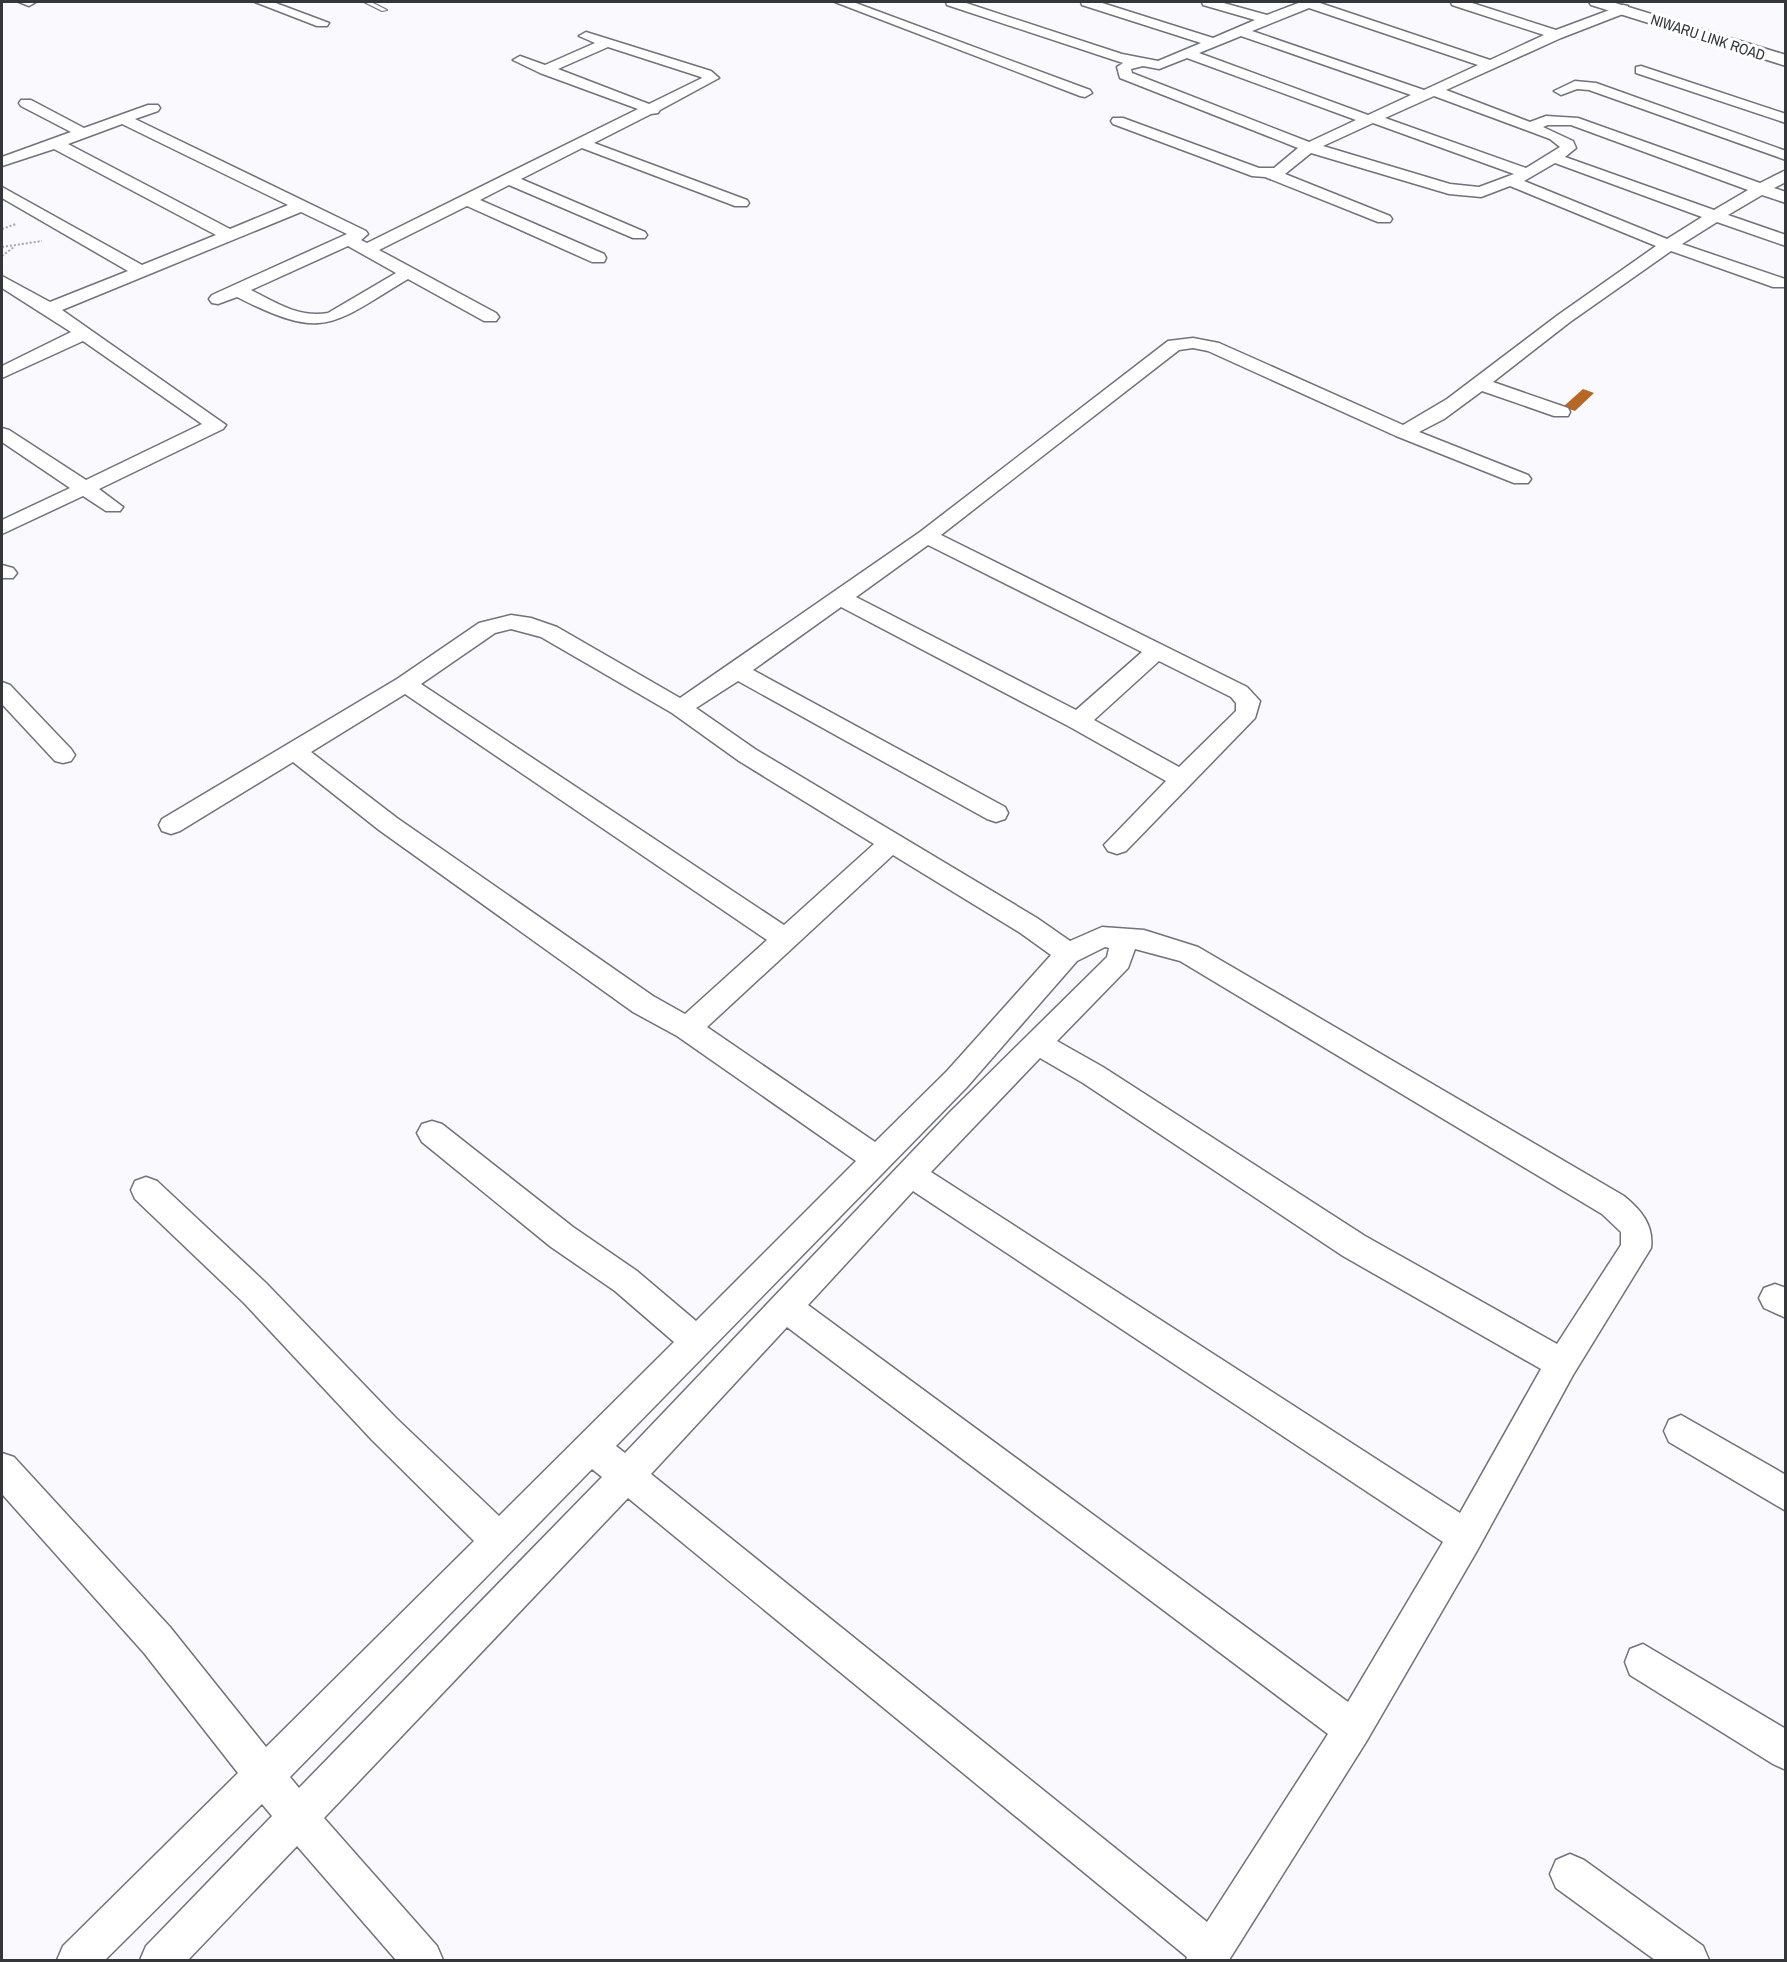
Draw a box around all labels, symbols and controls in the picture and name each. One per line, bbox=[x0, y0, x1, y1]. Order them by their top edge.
street label: NIWARU LINK ROAD bbox=[1648, 9, 1768, 65]

